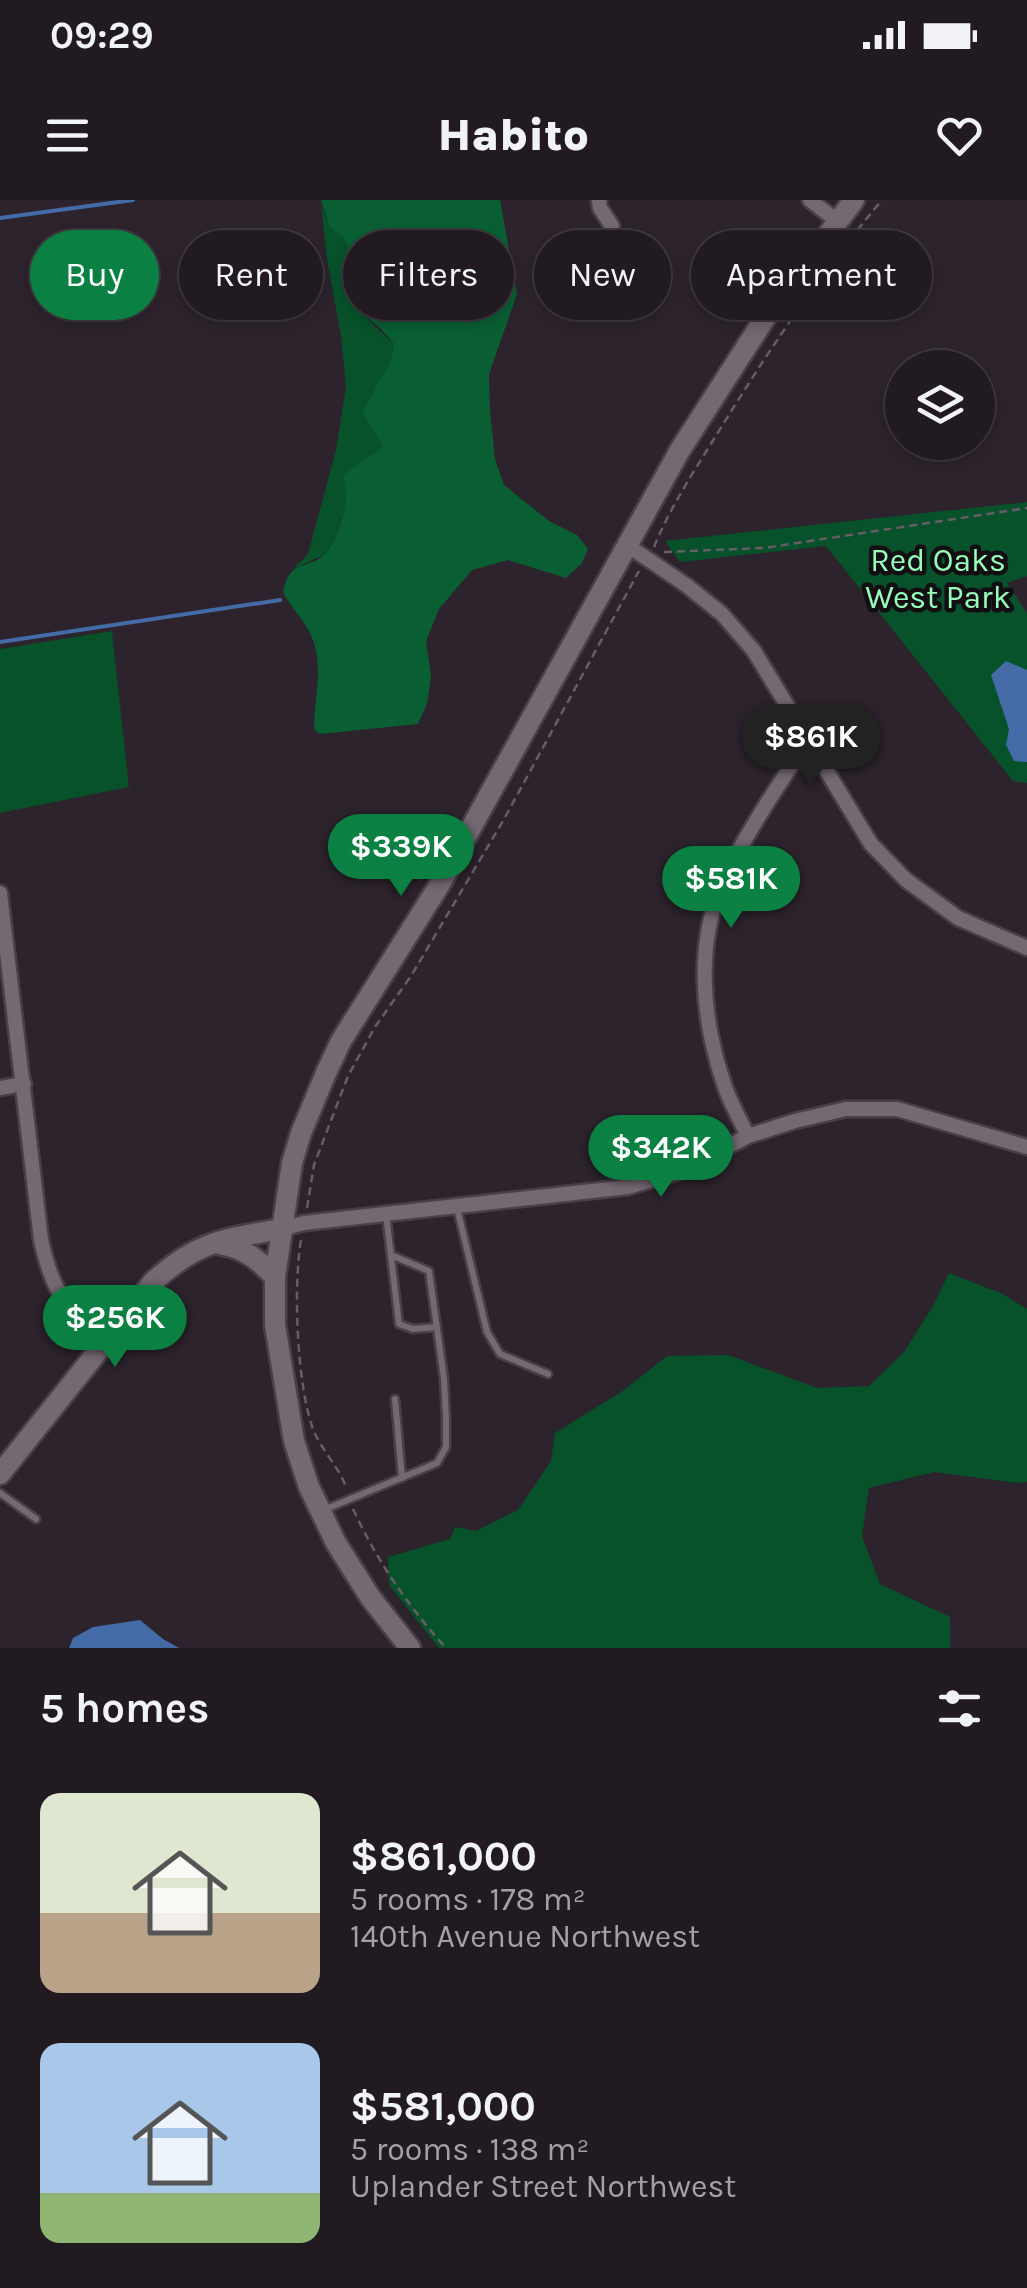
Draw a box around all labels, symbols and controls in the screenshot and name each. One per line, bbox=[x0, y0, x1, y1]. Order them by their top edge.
text: 09:29 bbox=[50, 13, 154, 58]
icon: menu bbox=[40, 108, 95, 163]
icon: heart bbox=[932, 108, 987, 163]
text: Habito bbox=[438, 109, 589, 161]
chip: Buy bbox=[30, 230, 159, 320]
chip: Rent bbox=[179, 230, 323, 320]
chip: Filters bbox=[343, 230, 514, 320]
chip: New bbox=[534, 230, 671, 320]
chip: Apartment bbox=[691, 230, 932, 320]
map controls bbox=[885, 350, 995, 460]
button: layers bbox=[885, 350, 995, 460]
park label: Red Oaks West Park bbox=[865, 542, 1011, 616]
pin: $861K bbox=[741, 704, 881, 789]
text: $861K bbox=[764, 718, 858, 755]
pin: $339K bbox=[331, 814, 471, 899]
text: $339K bbox=[350, 828, 452, 865]
pin: $581K bbox=[661, 846, 801, 931]
text: $581K bbox=[684, 860, 778, 897]
pin: $342K bbox=[591, 1115, 731, 1200]
text: $342K bbox=[610, 1129, 712, 1166]
pin: $256K bbox=[45, 1285, 185, 1370]
text: $256K bbox=[65, 1299, 165, 1336]
icon: filters bbox=[932, 1681, 987, 1736]
text: 5 homes bbox=[40, 1683, 209, 1733]
text: $861,000 bbox=[350, 1831, 537, 1881]
icon: home bbox=[120, 1833, 240, 1953]
text: 5 rooms · 178 m² bbox=[350, 1881, 586, 1918]
text: 140th Avenue Northwest bbox=[350, 1918, 700, 1955]
text: $581,000 bbox=[350, 2081, 536, 2131]
icon: home bbox=[120, 2083, 240, 2203]
text: 5 rooms · 138 m² bbox=[350, 2131, 589, 2168]
text: Uplander Street Northwest bbox=[350, 2168, 736, 2205]

